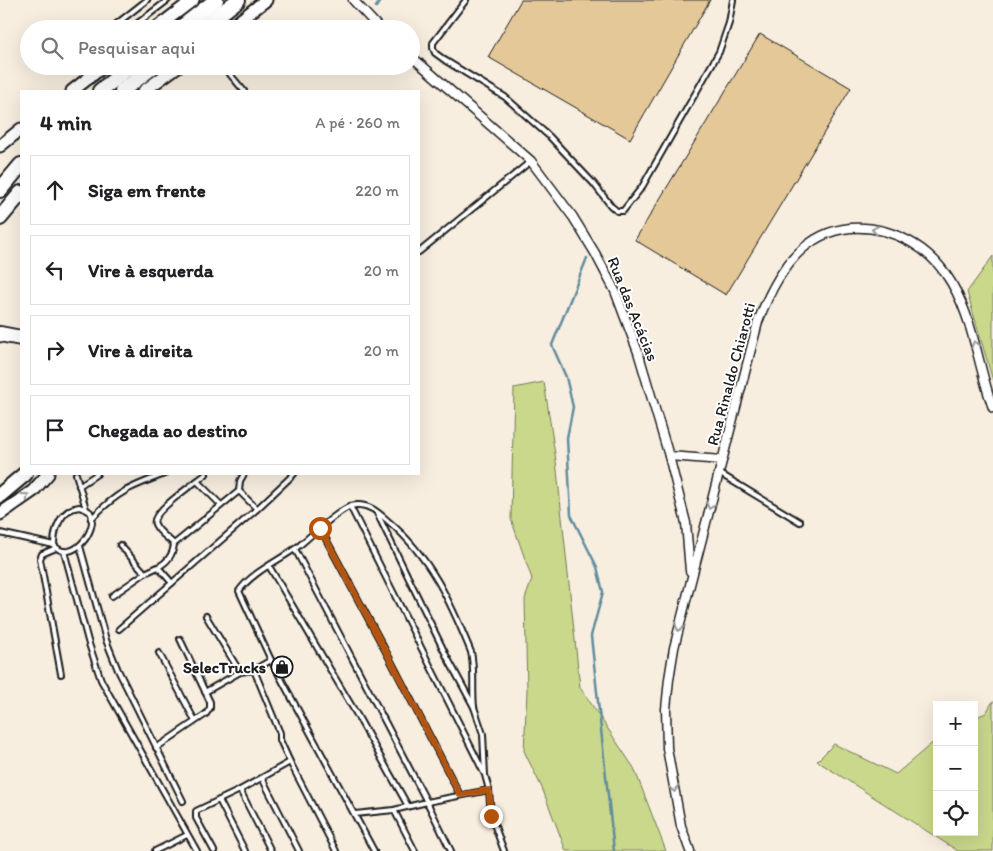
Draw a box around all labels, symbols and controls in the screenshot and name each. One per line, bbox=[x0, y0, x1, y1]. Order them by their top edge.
search box bbox=[20, 20, 420, 75]
icon: search bbox=[38, 34, 66, 62]
text: Pesquisar aqui bbox=[78, 36, 195, 59]
text: 4 min bbox=[40, 110, 92, 135]
text: A pé · 260 m bbox=[315, 113, 400, 132]
icon: ahead bbox=[41, 176, 69, 204]
text: Siga em frente bbox=[88, 179, 206, 202]
text: 220 m bbox=[355, 181, 399, 200]
one-way arrow bbox=[871, 225, 879, 236]
street label: Rua das Acácias bbox=[603, 254, 663, 364]
icon: left bbox=[41, 256, 69, 284]
text: Vire à esquerda bbox=[88, 259, 214, 282]
text: 20 m bbox=[364, 261, 399, 280]
street label: Rua Rinaldo Chiarotti bbox=[703, 300, 759, 448]
icon: right bbox=[41, 336, 69, 364]
text: Vire à direita bbox=[88, 339, 193, 362]
text: 20 m bbox=[364, 341, 399, 360]
one-way arrow bbox=[970, 341, 980, 349]
icon: arrive bbox=[41, 416, 69, 444]
text: Chegada ao destino bbox=[88, 419, 247, 442]
one-way arrow bbox=[20, 493, 30, 502]
one-way arrow bbox=[705, 501, 716, 510]
route start bbox=[309, 517, 332, 540]
one-way arrow bbox=[674, 624, 685, 633]
shop icon: SelecTrucks bbox=[270, 655, 294, 679]
place label: SelecTrucks bbox=[183, 658, 266, 677]
map controls bbox=[933, 701, 978, 836]
button: + bbox=[933, 701, 978, 746]
button: − bbox=[933, 746, 978, 791]
one-way arrow bbox=[668, 785, 678, 793]
button: locate bbox=[933, 791, 978, 836]
route end bbox=[480, 805, 503, 828]

